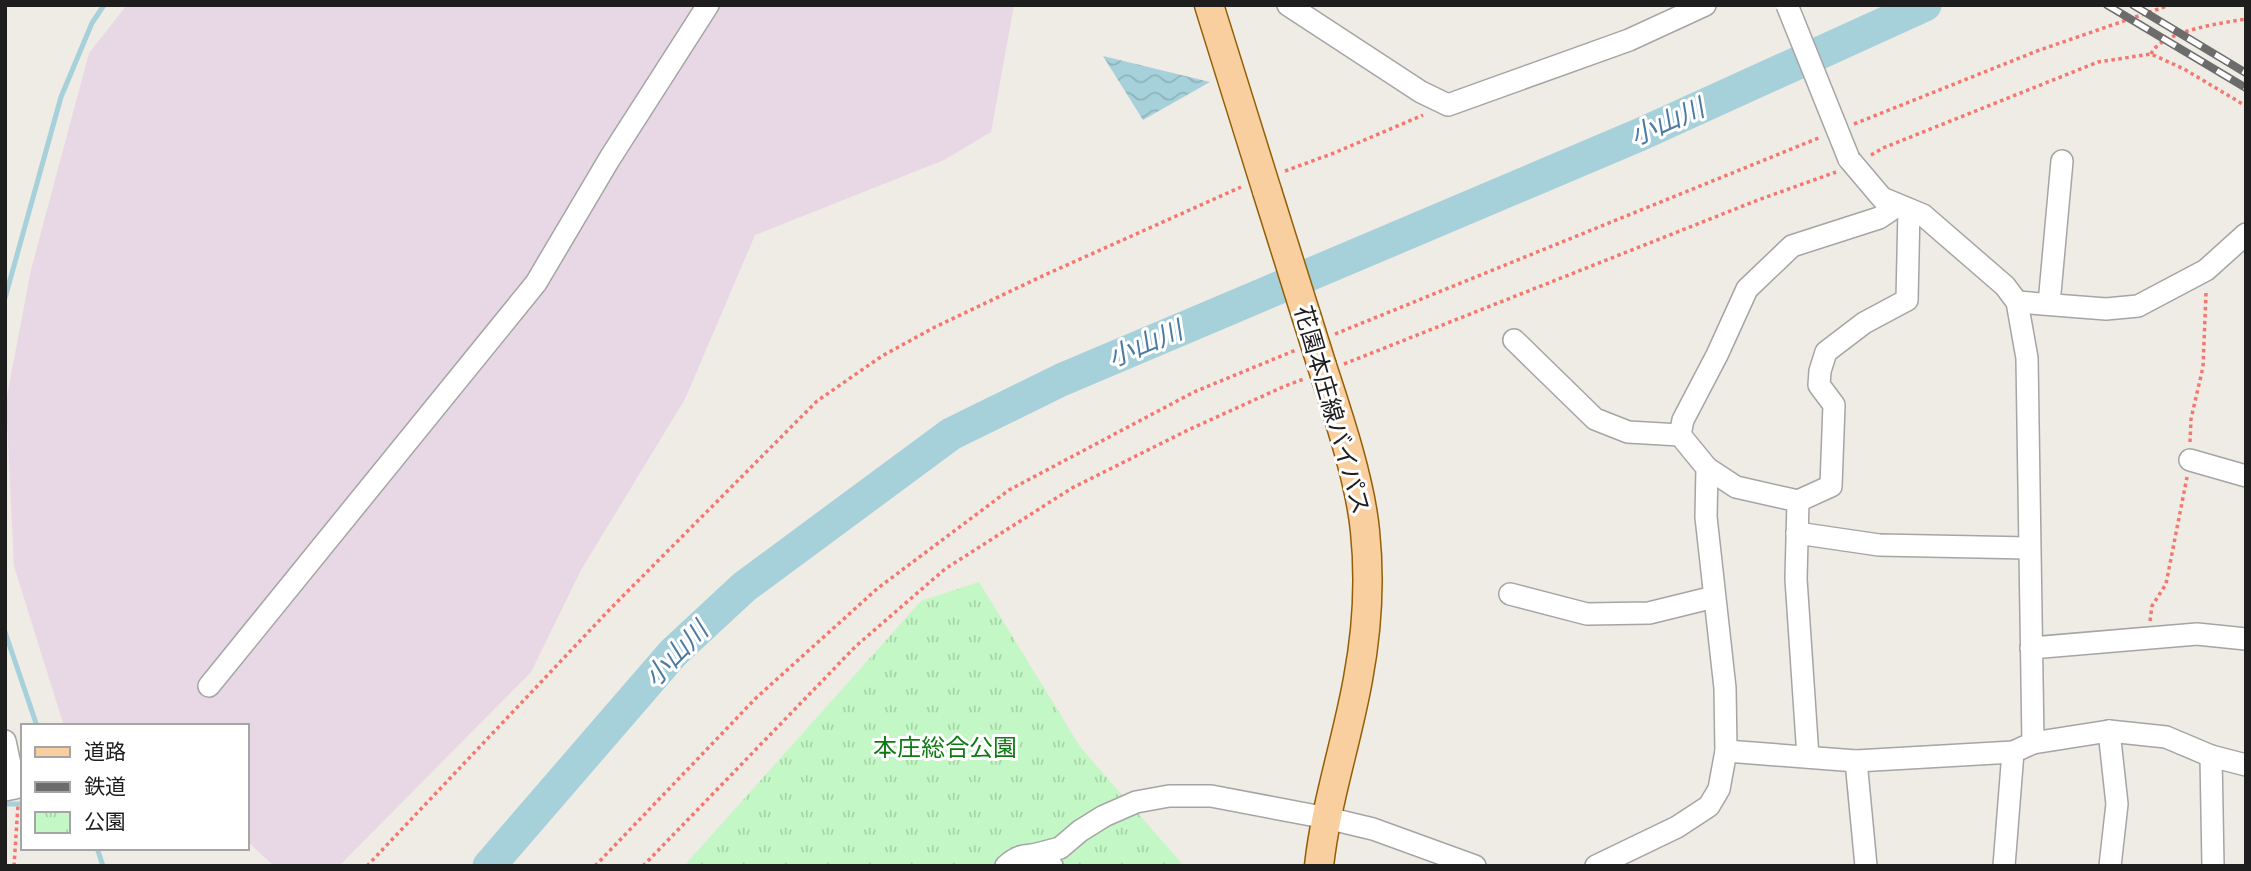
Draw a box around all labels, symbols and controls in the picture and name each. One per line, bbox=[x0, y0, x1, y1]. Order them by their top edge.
water label: 小山川 bbox=[1625, 91, 1712, 152]
street label: 花園本庄線バイパス bbox=[1289, 303, 1375, 517]
water label: 小山川 bbox=[1103, 314, 1190, 374]
water label: 小山川 bbox=[638, 613, 717, 693]
legend bbox=[21, 724, 248, 850]
park label: 本庄総合公園 bbox=[873, 734, 1017, 762]
text: 道路 bbox=[84, 739, 126, 764]
text: 鉄道 bbox=[84, 774, 126, 799]
text: 公園 bbox=[84, 809, 126, 834]

